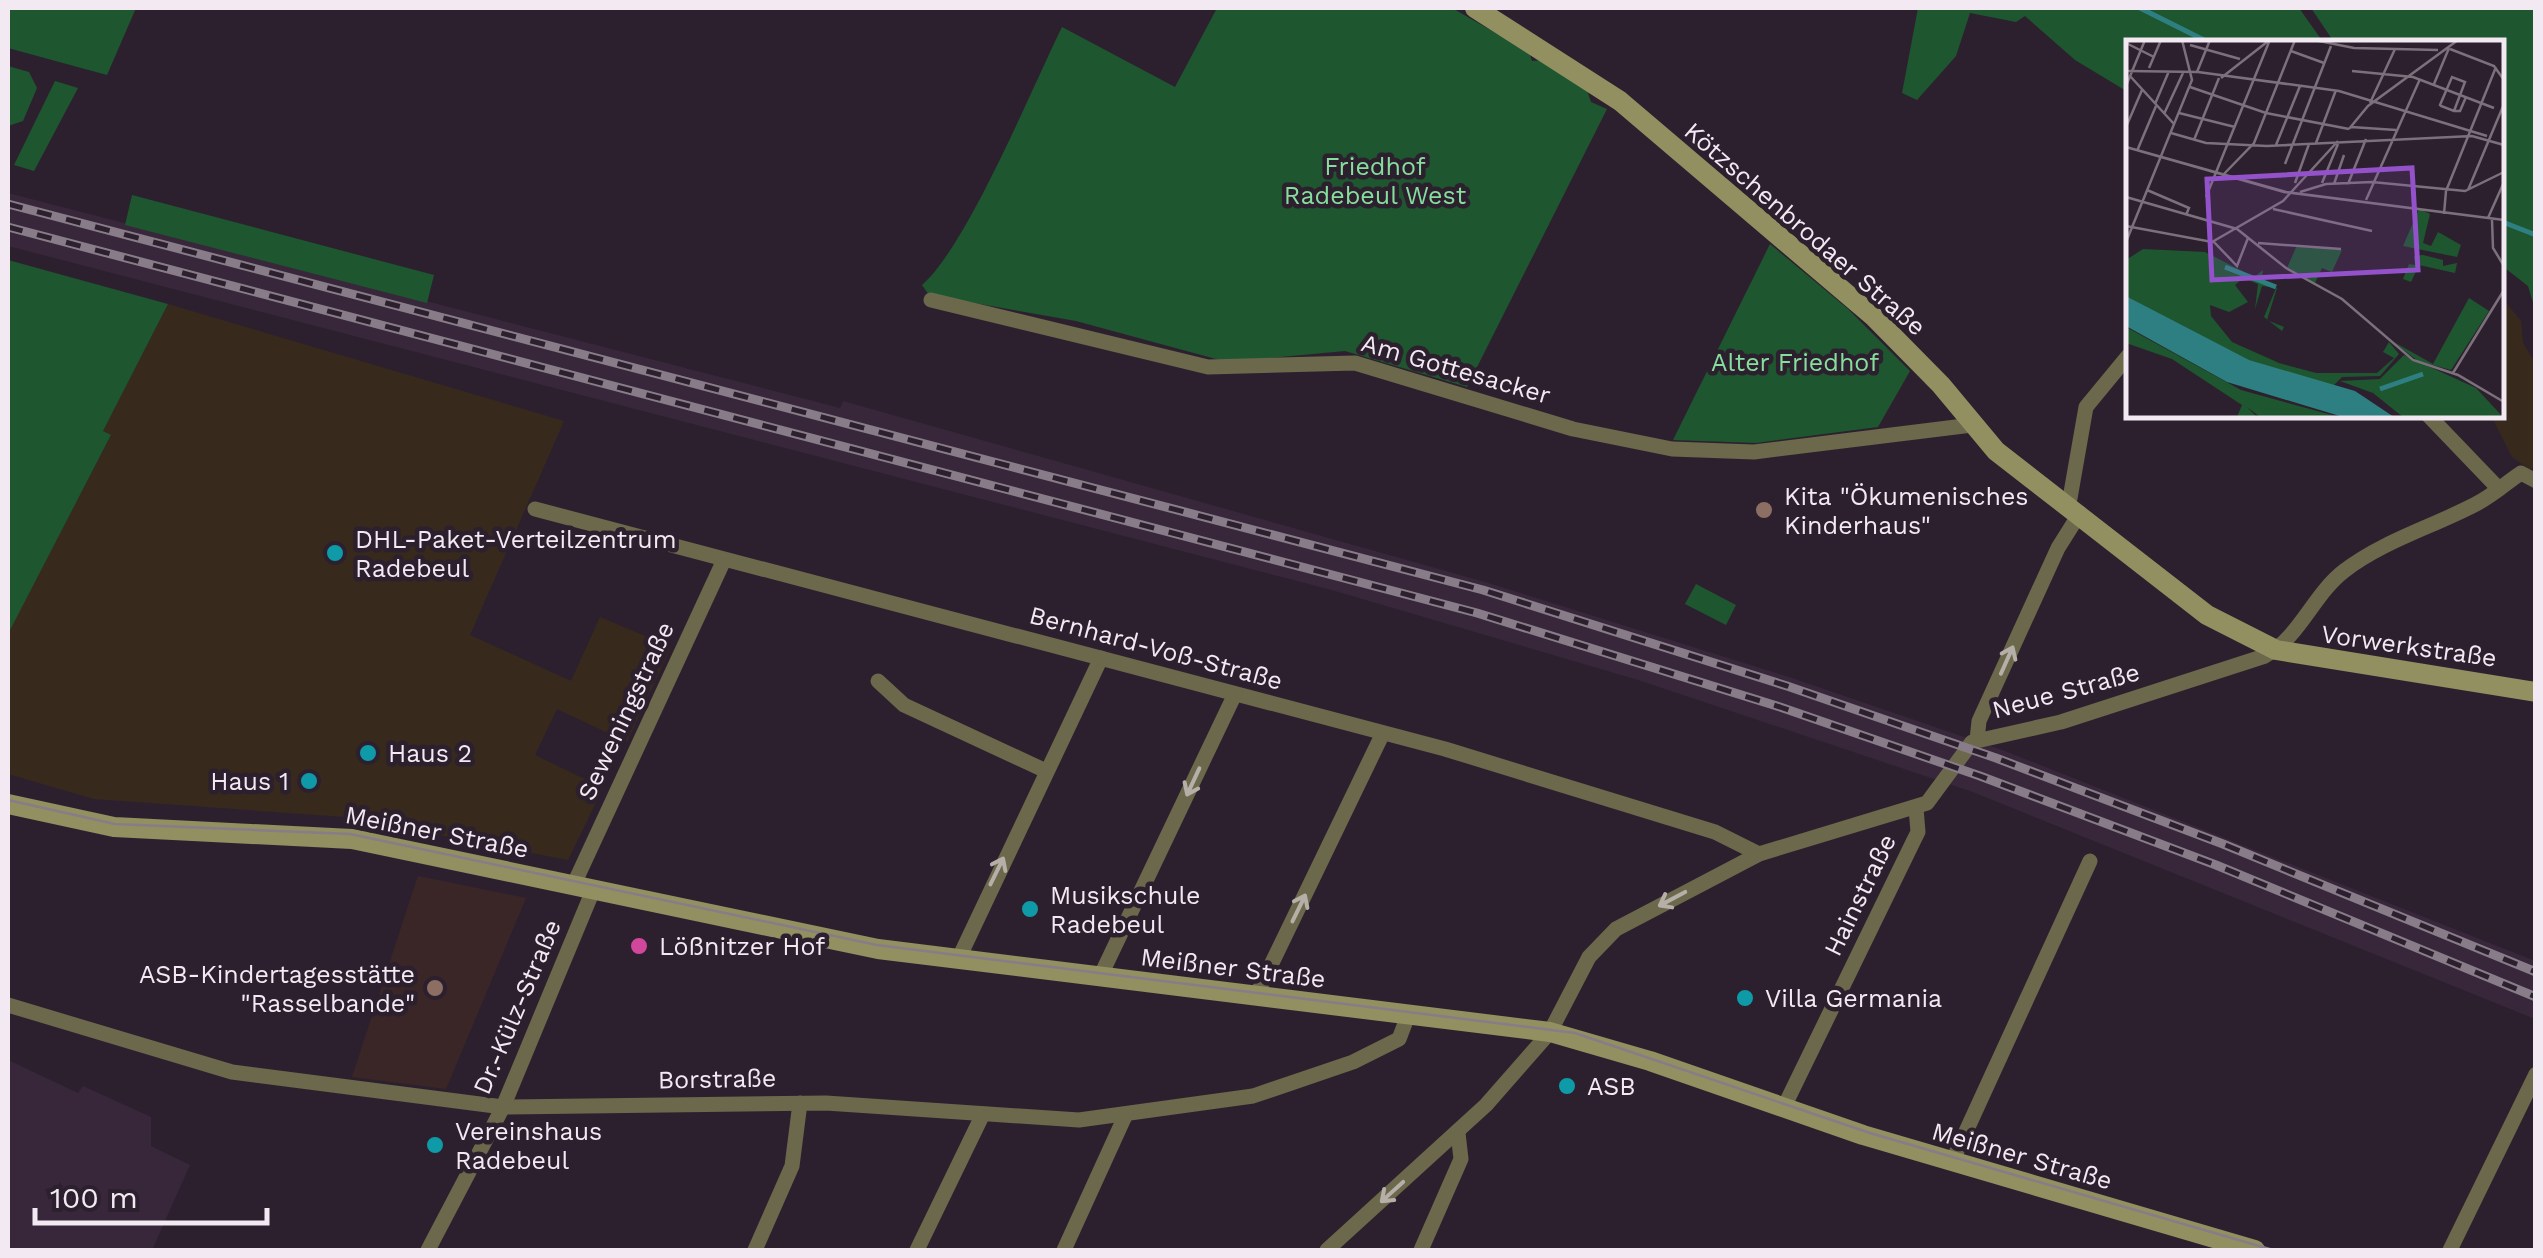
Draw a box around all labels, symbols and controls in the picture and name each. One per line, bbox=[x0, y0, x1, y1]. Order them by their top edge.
inset map bbox=[2126, 40, 2503, 418]
street label: Kötzschenbrodaer Straße bbox=[1679, 116, 1931, 342]
park label: Friedhof Radebeul West bbox=[1284, 152, 1467, 210]
street label: Am Gottesacker bbox=[1358, 328, 1554, 410]
park label: Alter Friedhof bbox=[1711, 348, 1879, 377]
place label: Kita "Ökumenisches Kinderhaus" bbox=[1784, 482, 2029, 540]
marker: Kita "Ökumenisches Kinderhaus" bbox=[1753, 499, 1775, 521]
place label: DHL-Paket-Verteilzentrum Radebeul bbox=[355, 525, 677, 583]
marker: DHL-Paket-Verteilzentrum Radebeul bbox=[324, 542, 346, 564]
street label: Bernhard-Voß-Straße bbox=[1026, 600, 1286, 696]
street label: Seweningstraße bbox=[572, 617, 680, 805]
street label: Vorwerkstraße bbox=[2319, 619, 2499, 673]
one-way arrow bbox=[1999, 645, 2017, 676]
street label: Neue Straße bbox=[1989, 657, 2143, 725]
place label: Haus 2 bbox=[388, 739, 472, 768]
marker: Haus 2 bbox=[357, 742, 379, 764]
place label: Haus 1 bbox=[210, 767, 289, 796]
one-way arrow bbox=[1182, 767, 1201, 797]
marker: Haus 1 bbox=[298, 770, 320, 792]
street label: Meißner Straße bbox=[343, 800, 531, 864]
street label: Hainstraße bbox=[1818, 829, 1902, 961]
one-way arrow bbox=[988, 857, 1007, 886]
place label: Musikschule Radebeul bbox=[1050, 881, 1200, 939]
one-way arrow bbox=[1658, 890, 1688, 909]
one-way arrow bbox=[1290, 894, 1309, 924]
marker: Musikschule Radebeul bbox=[1019, 898, 1041, 920]
street label: Dr.-Külz-Straße bbox=[467, 915, 567, 1099]
place label: Lößnitzer Hof bbox=[659, 932, 825, 961]
marker: Lößnitzer Hof bbox=[628, 935, 650, 957]
street label: Meißner Straße bbox=[1139, 942, 1327, 994]
place label: ASB-Kindertagesstätte "Rasselbande" bbox=[139, 960, 415, 1018]
marker: ASB-Kindertagesstätte "Rasselbande" bbox=[424, 977, 446, 999]
place label: Villa Germania bbox=[1765, 984, 1942, 1013]
marker: Villa Germania bbox=[1734, 987, 1756, 1009]
street label: Borstraße bbox=[657, 1063, 777, 1095]
place label: ASB bbox=[1587, 1072, 1636, 1101]
marker: ASB bbox=[1556, 1075, 1578, 1097]
street label: Meißner Straße bbox=[1929, 1116, 2115, 1196]
place label: Vereinshaus Radebeul bbox=[455, 1117, 602, 1175]
marker: Vereinshaus Radebeul bbox=[424, 1134, 446, 1156]
scale bar bbox=[35, 1163, 268, 1225]
text: 100 m bbox=[50, 1180, 138, 1215]
one-way arrow bbox=[1380, 1180, 1405, 1203]

